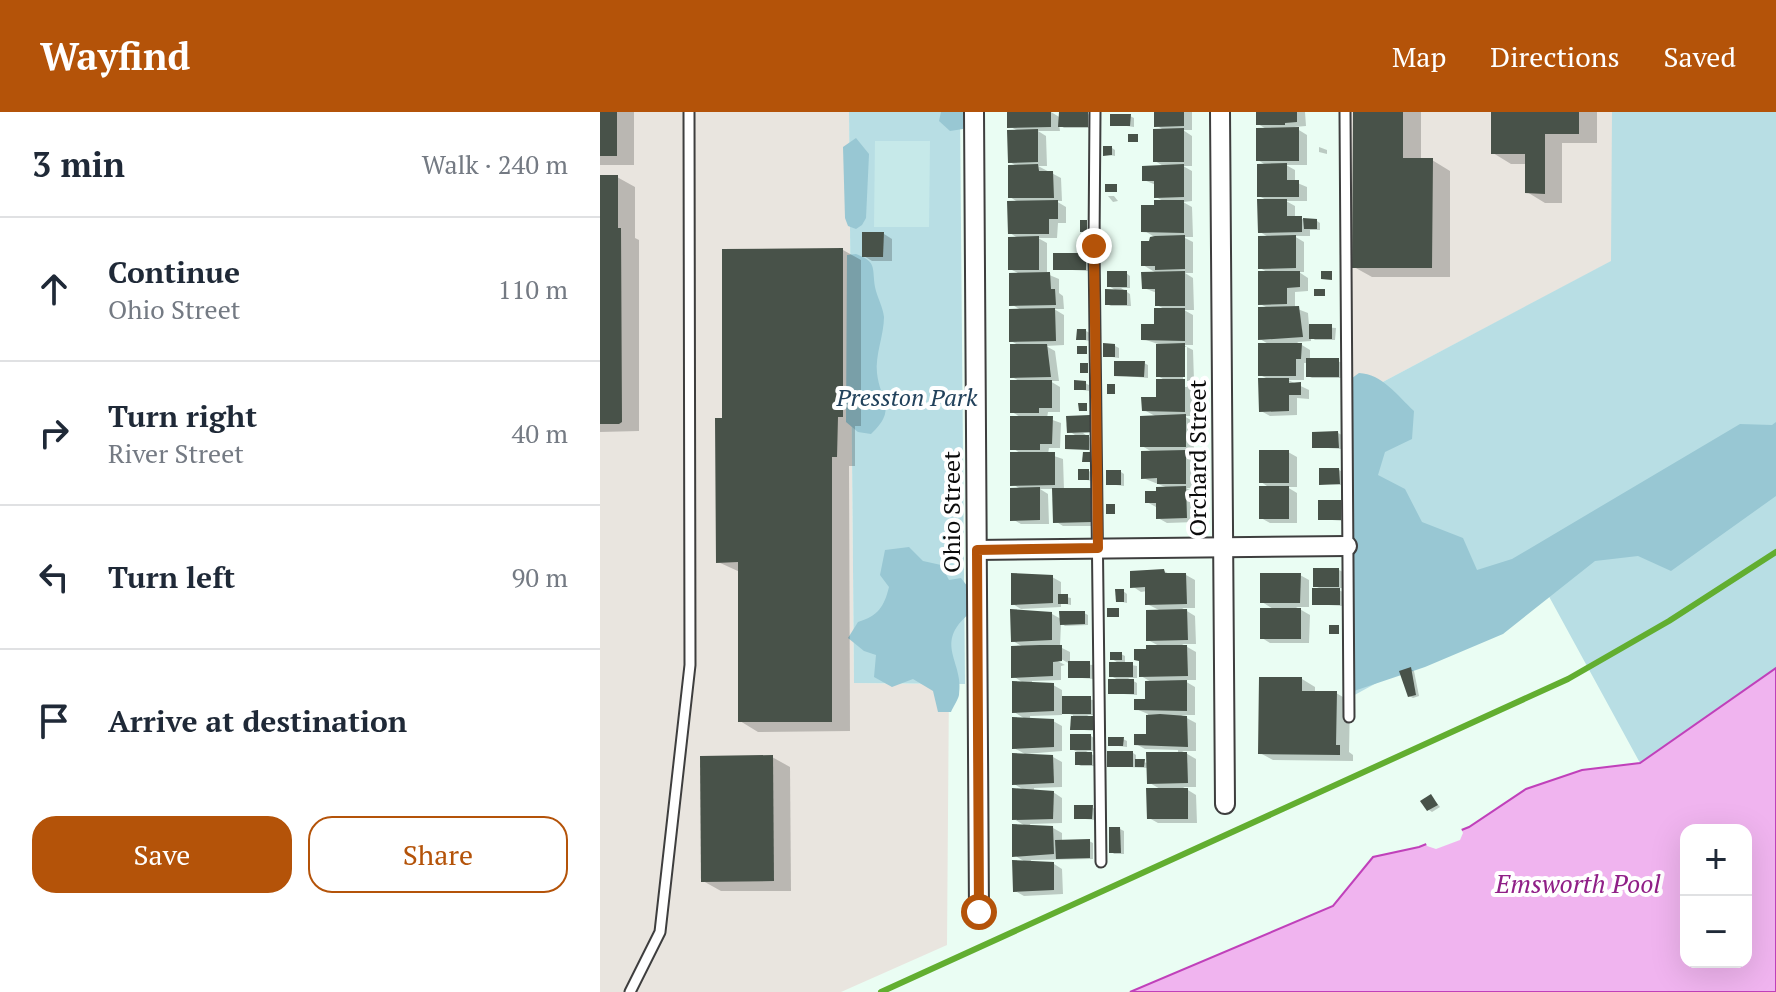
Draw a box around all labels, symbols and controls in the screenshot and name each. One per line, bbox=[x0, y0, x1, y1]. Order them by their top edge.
text: Wayfind bbox=[40, 31, 190, 81]
text: Map bbox=[1392, 38, 1446, 75]
text: Directions bbox=[1490, 38, 1620, 75]
text: Saved bbox=[1664, 38, 1736, 75]
text: 3 min bbox=[32, 142, 125, 187]
text: Walk · 240 m bbox=[422, 147, 568, 181]
route end bbox=[1076, 228, 1112, 264]
text: Continue bbox=[108, 252, 240, 292]
icon: ahead bbox=[32, 267, 76, 311]
text: 110 m bbox=[498, 272, 568, 306]
text: Ohio Street bbox=[108, 292, 240, 326]
street label: Orchard Street bbox=[1181, 380, 1213, 536]
park label: Presston Park bbox=[835, 381, 978, 413]
text: Turn right bbox=[108, 396, 257, 436]
icon: right bbox=[32, 411, 76, 455]
text: 40 m bbox=[512, 416, 568, 450]
text: River Street bbox=[108, 436, 244, 470]
street label: Ohio Street bbox=[935, 451, 967, 573]
icon: left bbox=[32, 555, 76, 599]
text: Turn left bbox=[108, 557, 235, 597]
text: 90 m bbox=[512, 560, 568, 594]
icon: arrive bbox=[32, 699, 76, 743]
text: Arrive at destination bbox=[108, 701, 407, 741]
button: Save bbox=[32, 816, 292, 893]
button: Share bbox=[308, 816, 568, 893]
map controls bbox=[1680, 824, 1752, 968]
button: + bbox=[1680, 824, 1752, 896]
water label: Emsworth Pool bbox=[1494, 866, 1661, 900]
route start bbox=[961, 894, 997, 930]
button: − bbox=[1680, 896, 1752, 968]

